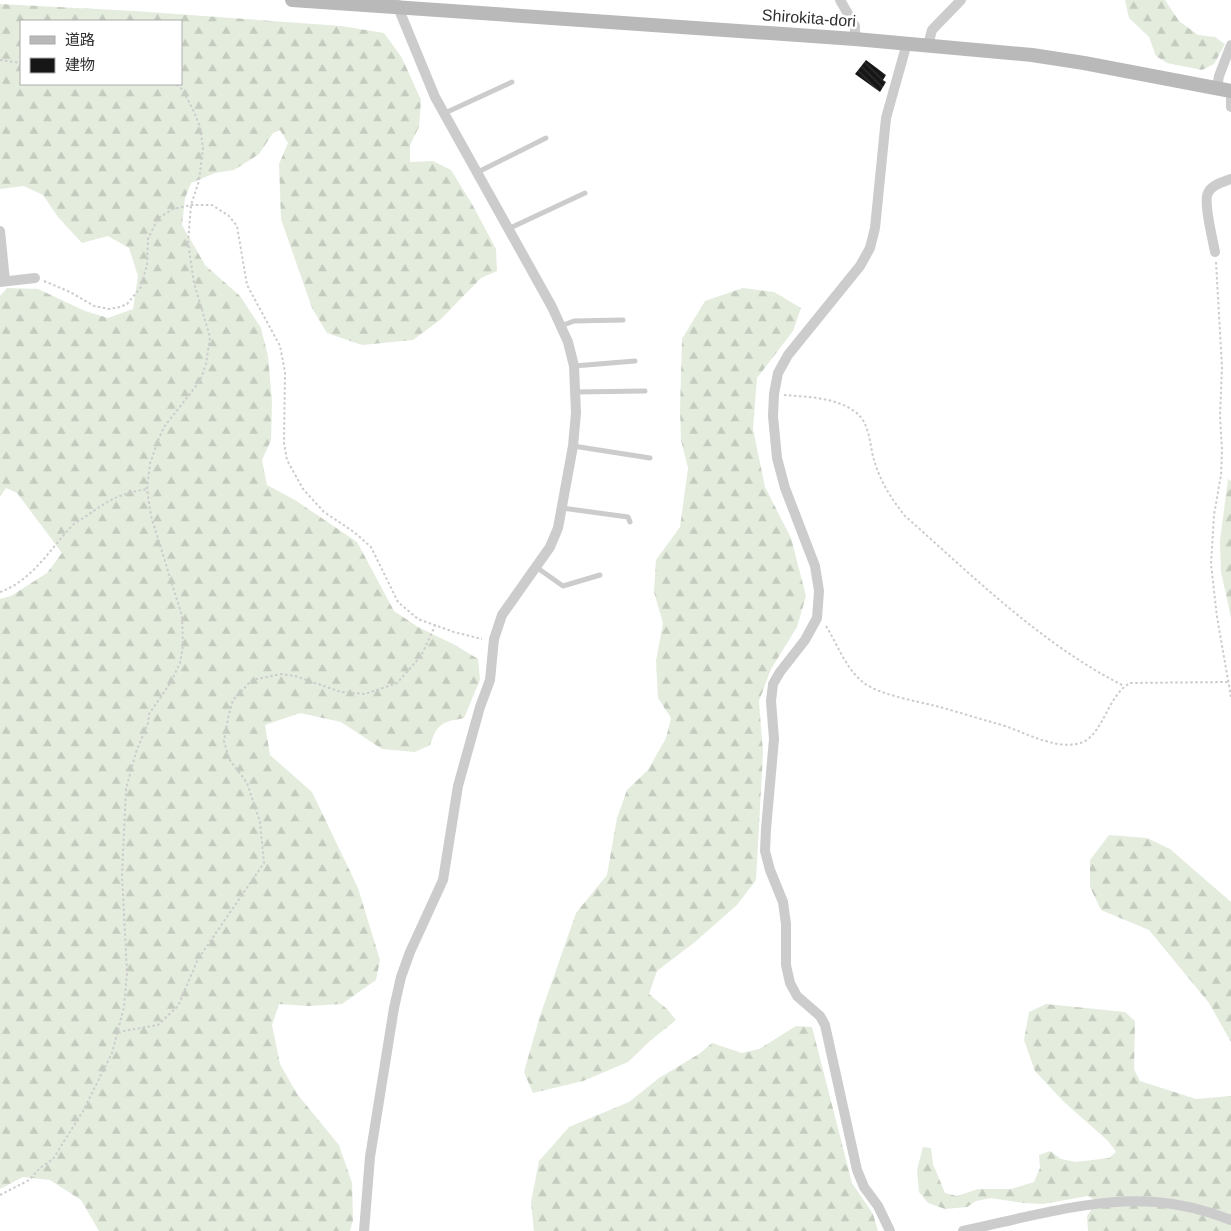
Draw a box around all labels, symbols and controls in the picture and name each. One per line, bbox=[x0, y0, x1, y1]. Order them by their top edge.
street label: Shirokita-dori bbox=[761, 6, 857, 30]
legend bbox=[20, 20, 182, 85]
text: 道路 bbox=[65, 31, 95, 48]
text: 建物 bbox=[65, 56, 95, 73]

